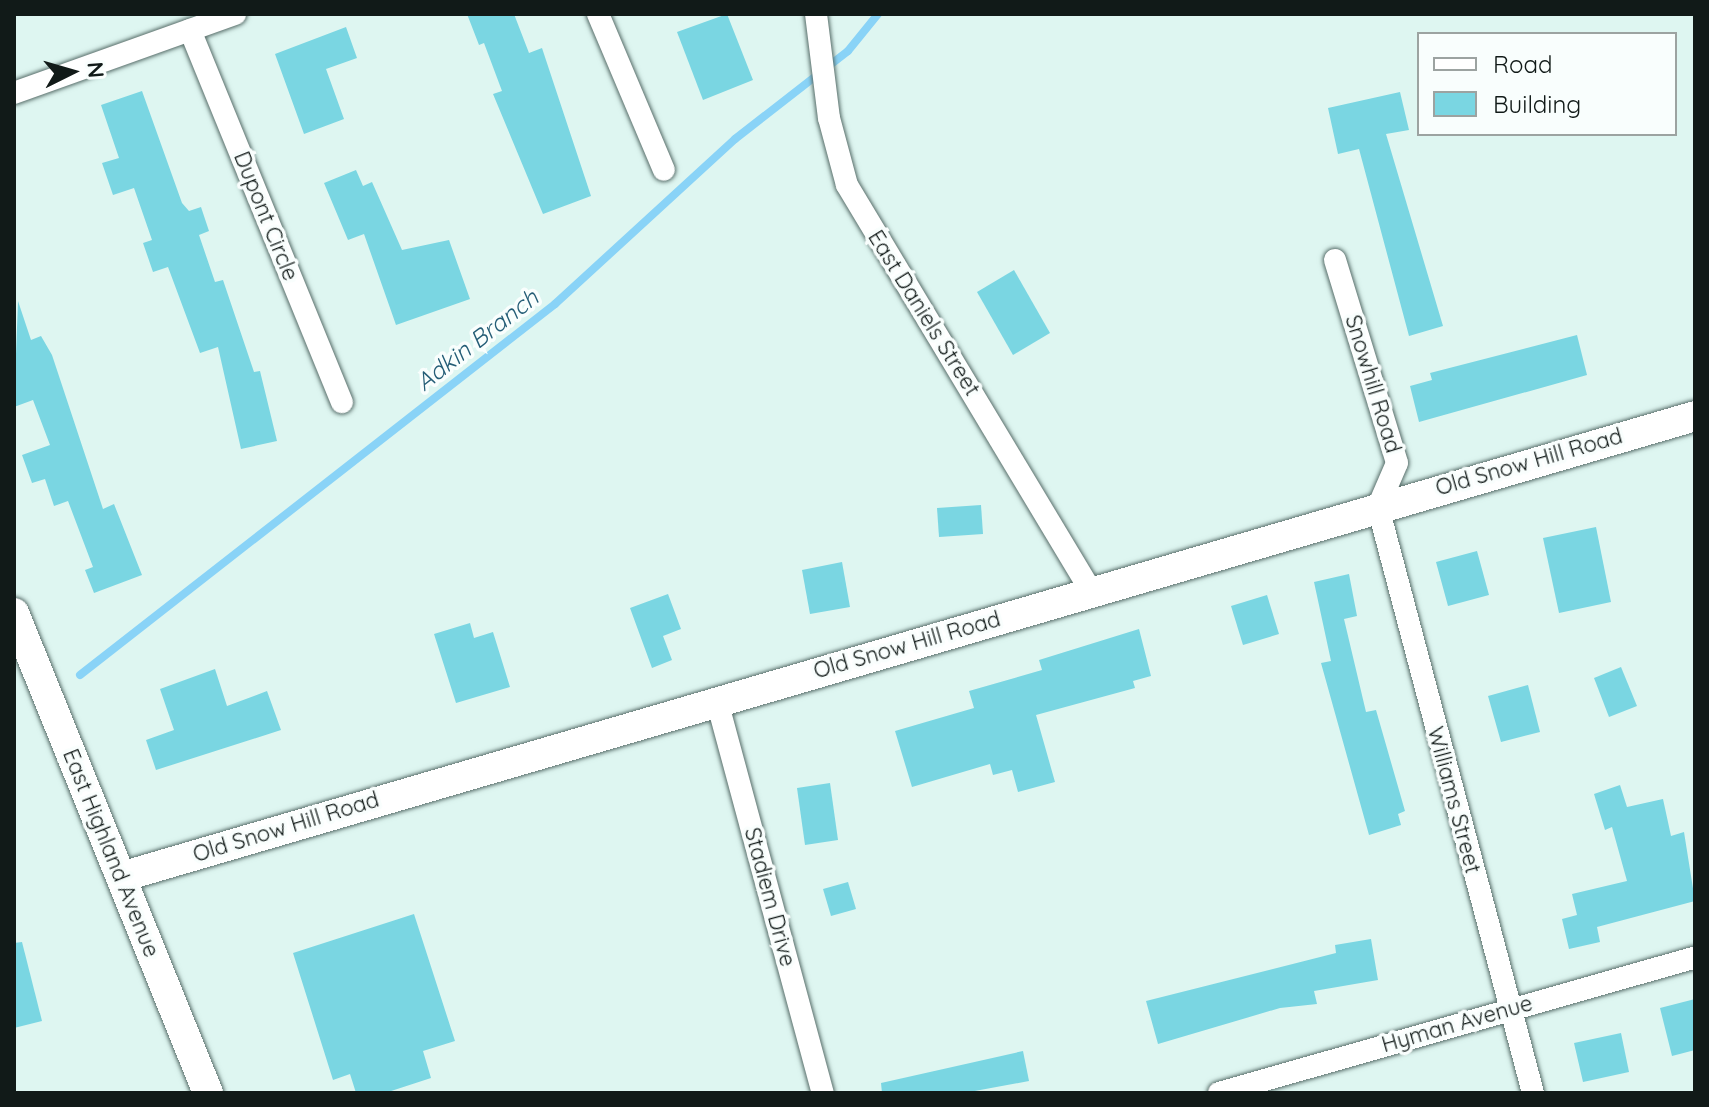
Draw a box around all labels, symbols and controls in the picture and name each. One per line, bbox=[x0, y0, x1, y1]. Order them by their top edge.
north arrow bbox=[32, 32, 112, 112]
legend bbox=[1417, 32, 1677, 136]
text: Road bbox=[1493, 49, 1553, 79]
text: N bbox=[81, 61, 111, 79]
text: Building bbox=[1493, 89, 1581, 119]
street label: Dupont Circle bbox=[228, 148, 304, 284]
street label: East Daniels Street bbox=[862, 225, 986, 401]
water label: Adkin Branch bbox=[410, 283, 544, 397]
street label: Snowhill Road bbox=[1339, 312, 1407, 456]
street label: Old Snow Hill Road bbox=[1433, 423, 1625, 501]
street label: Old Snow Hill Road bbox=[811, 606, 1003, 684]
street label: Williams Street bbox=[1422, 724, 1486, 876]
street label: East Highland Avenue bbox=[57, 745, 165, 961]
street label: Old Snow Hill Road bbox=[190, 786, 382, 868]
street label: Stadiem Drive bbox=[739, 825, 801, 969]
street label: Hyman Avenue bbox=[1379, 990, 1535, 1058]

